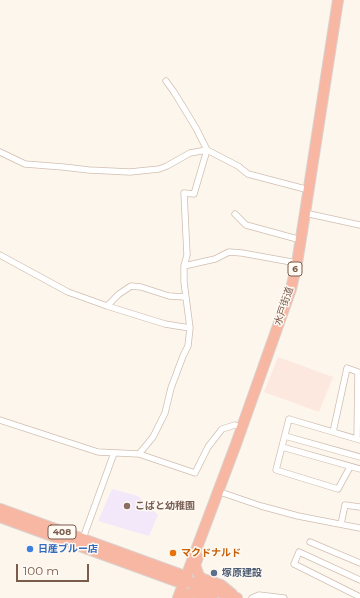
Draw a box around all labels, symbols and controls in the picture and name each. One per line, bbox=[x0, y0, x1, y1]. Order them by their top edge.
road number: 6 bbox=[288, 262, 302, 276]
street label: 水戸街道 bbox=[272, 285, 296, 327]
place label: こばと幼稚園 bbox=[135, 500, 195, 512]
marker: こばと幼稚園 bbox=[122, 501, 132, 511]
road number: 408 bbox=[48, 525, 76, 539]
place label: 日産ブルー店 bbox=[38, 543, 98, 555]
marker: 日産ブルー店 bbox=[25, 544, 35, 554]
place label: マクドナルド bbox=[181, 547, 241, 559]
marker: マクドナルド bbox=[168, 548, 178, 558]
scale bar bbox=[18, 556, 91, 582]
text: 100 m bbox=[23, 563, 59, 578]
place label: 塚原建設 bbox=[222, 567, 262, 579]
marker: 塚原建設 bbox=[209, 568, 219, 578]

